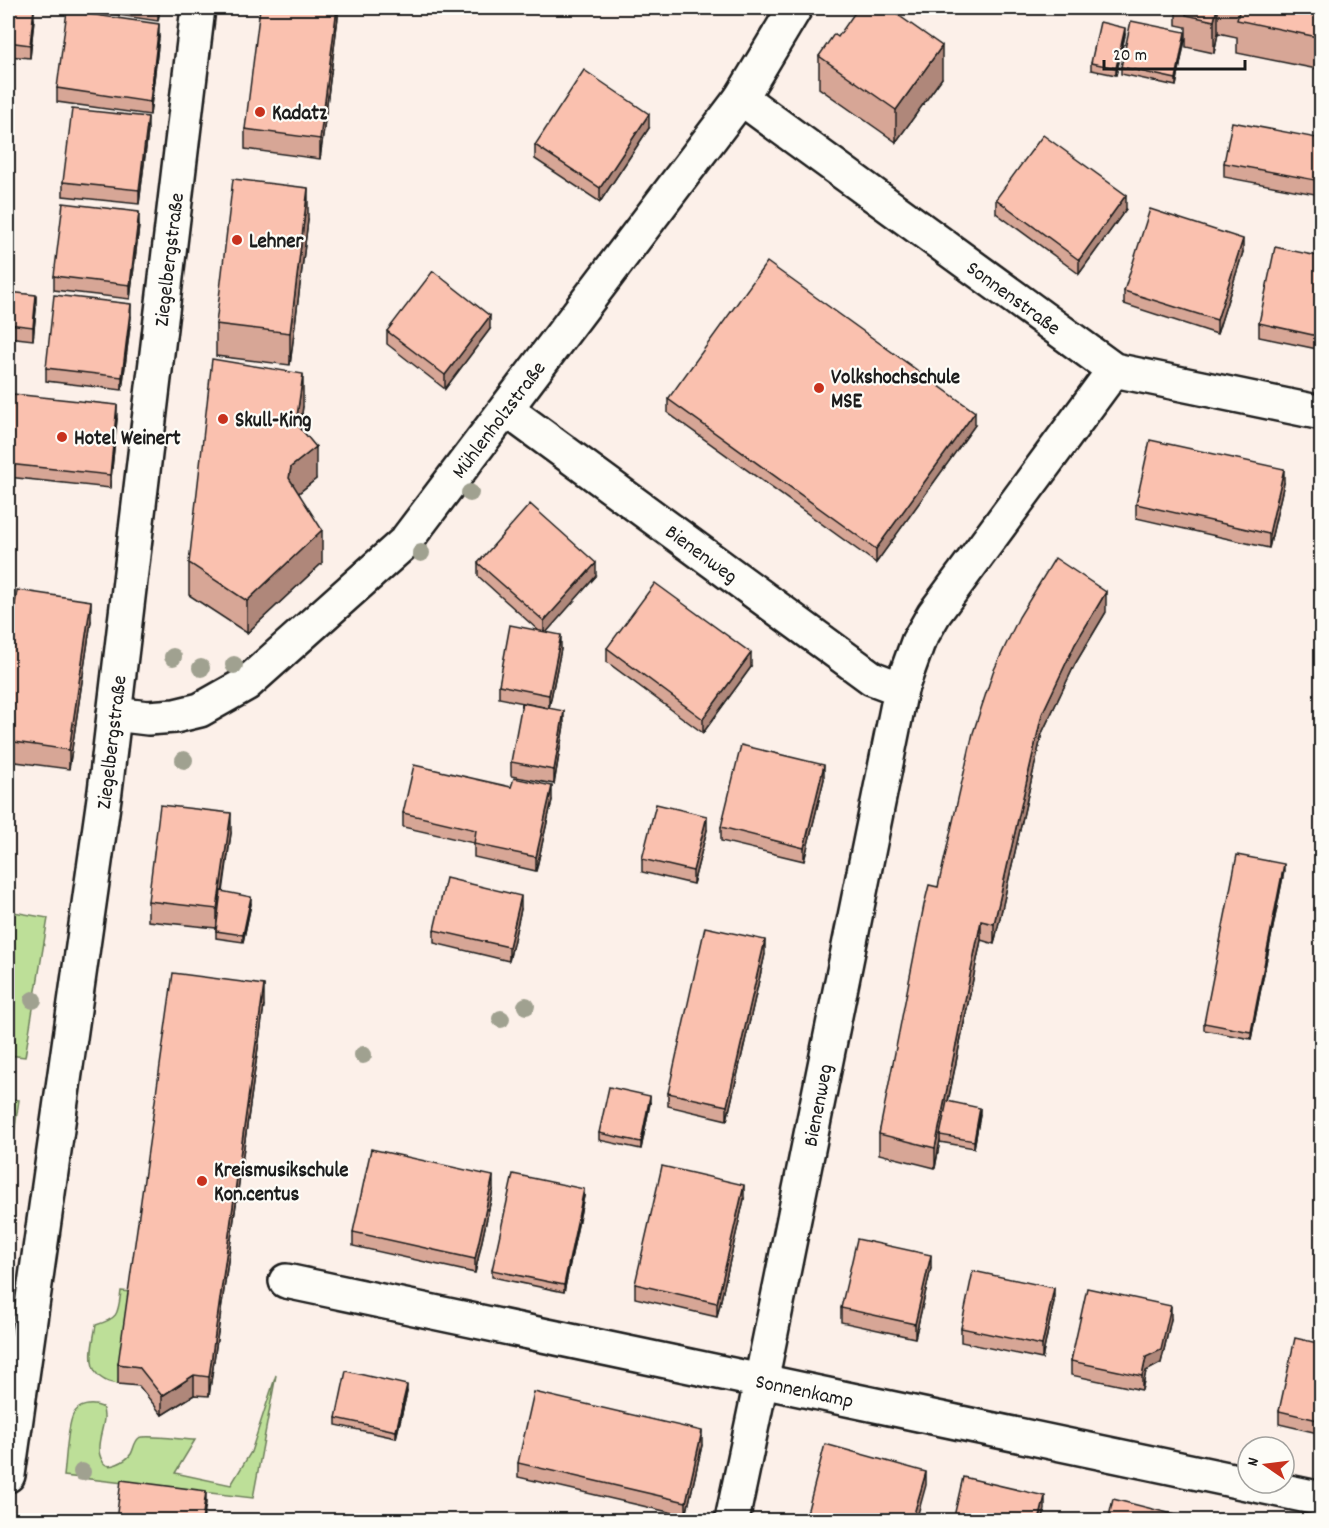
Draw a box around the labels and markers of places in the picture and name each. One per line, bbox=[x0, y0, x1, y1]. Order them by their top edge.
place label: Kadatz bbox=[272, 100, 328, 130]
marker: Kadatz bbox=[253, 105, 267, 119]
place label: Lehner bbox=[249, 228, 304, 258]
marker: Lehner bbox=[230, 233, 244, 247]
place label: Volkshochschule MSE bbox=[831, 364, 960, 418]
marker: Volkshochschule MSE bbox=[812, 381, 826, 395]
place label: Skull-King bbox=[235, 407, 312, 437]
marker: Skull-King bbox=[216, 412, 230, 426]
place label: Hotel Weinert bbox=[74, 425, 181, 455]
marker: Hotel Weinert bbox=[55, 430, 69, 444]
place label: Kreismusikschule Kon.centus bbox=[214, 1157, 348, 1211]
marker: Kreismusikschule Kon.centus bbox=[195, 1174, 209, 1188]

